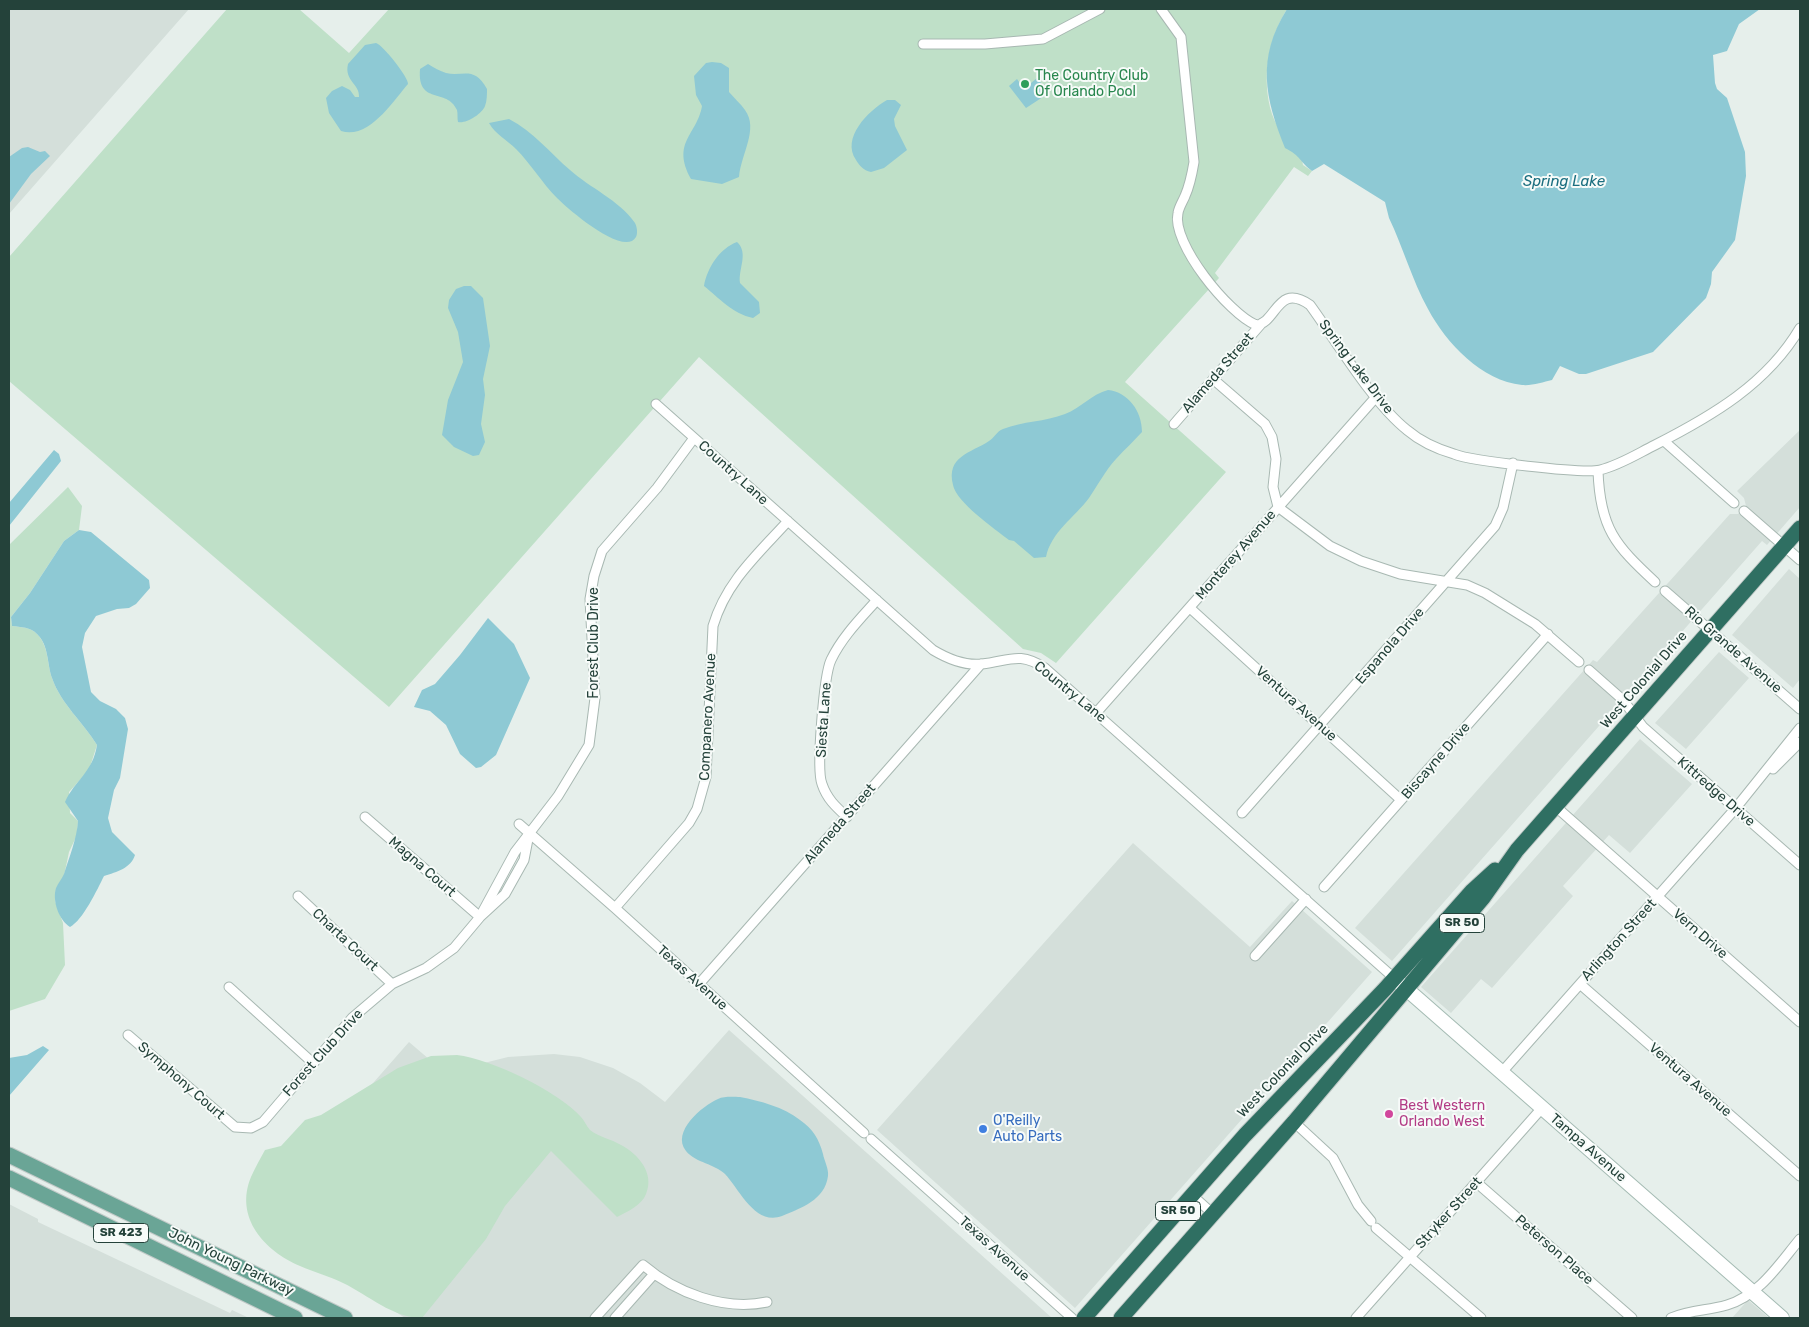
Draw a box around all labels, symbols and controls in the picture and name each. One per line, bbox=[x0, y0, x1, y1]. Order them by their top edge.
place label: The Country Club Of Orlando Pool bbox=[1035, 68, 1148, 100]
marker: The Country Club Of Orlando Pool bbox=[1019, 78, 1031, 90]
water label: Spring Lake bbox=[1523, 173, 1605, 191]
street label: Spring Lake Drive bbox=[1315, 317, 1397, 417]
street label: Alameda Street bbox=[1179, 329, 1257, 417]
street label: Country Lane bbox=[695, 437, 771, 509]
street label: Monterey Avenue bbox=[1192, 507, 1280, 603]
street label: Forest Club Drive bbox=[586, 587, 602, 699]
street label: Rio Grande Avenue bbox=[1681, 603, 1785, 697]
street label: Espanola Drive bbox=[1352, 604, 1428, 688]
street label: West Colonial Drive bbox=[1597, 628, 1691, 732]
street label: Companero Avenue bbox=[696, 653, 720, 781]
street label: Country Lane bbox=[1030, 658, 1110, 726]
street label: Ventura Avenue bbox=[1252, 663, 1340, 745]
street label: Siesta Lane bbox=[813, 682, 835, 758]
street label: Biscayne Drive bbox=[1398, 719, 1474, 803]
street label: Kittredge Drive bbox=[1674, 754, 1758, 830]
street label: Alameda Street bbox=[801, 780, 879, 868]
street label: Magna Court bbox=[385, 833, 459, 901]
street label: Arlington Street bbox=[1578, 896, 1660, 984]
street label: Charta Court bbox=[309, 905, 381, 975]
street label: Vern Drive bbox=[1669, 906, 1731, 962]
road number: SR 50 bbox=[1440, 914, 1484, 932]
street label: Texas Avenue bbox=[653, 942, 731, 1014]
street label: Forest Club Drive bbox=[279, 1006, 367, 1100]
street label: West Colonial Drive bbox=[1234, 1021, 1332, 1121]
street label: Symphony Court bbox=[134, 1039, 228, 1123]
street label: Ventura Avenue bbox=[1645, 1040, 1735, 1120]
place label: Best Western Orlando West bbox=[1399, 1098, 1485, 1130]
marker: Best Western Orlando West bbox=[1383, 1108, 1395, 1120]
street label: Tampa Avenue bbox=[1546, 1110, 1630, 1186]
place label: O'Reilly Auto Parts bbox=[993, 1113, 1062, 1146]
marker: O'Reilly Auto Parts bbox=[977, 1123, 989, 1135]
street label: Stryker Street bbox=[1412, 1174, 1486, 1252]
road number: SR 50 bbox=[1156, 1202, 1200, 1220]
street label: Peterson Place bbox=[1511, 1211, 1597, 1289]
street label: Texas Avenue bbox=[955, 1213, 1033, 1285]
road number: SR 423 bbox=[94, 1224, 148, 1242]
street label: John Young Parkway bbox=[166, 1224, 296, 1300]

